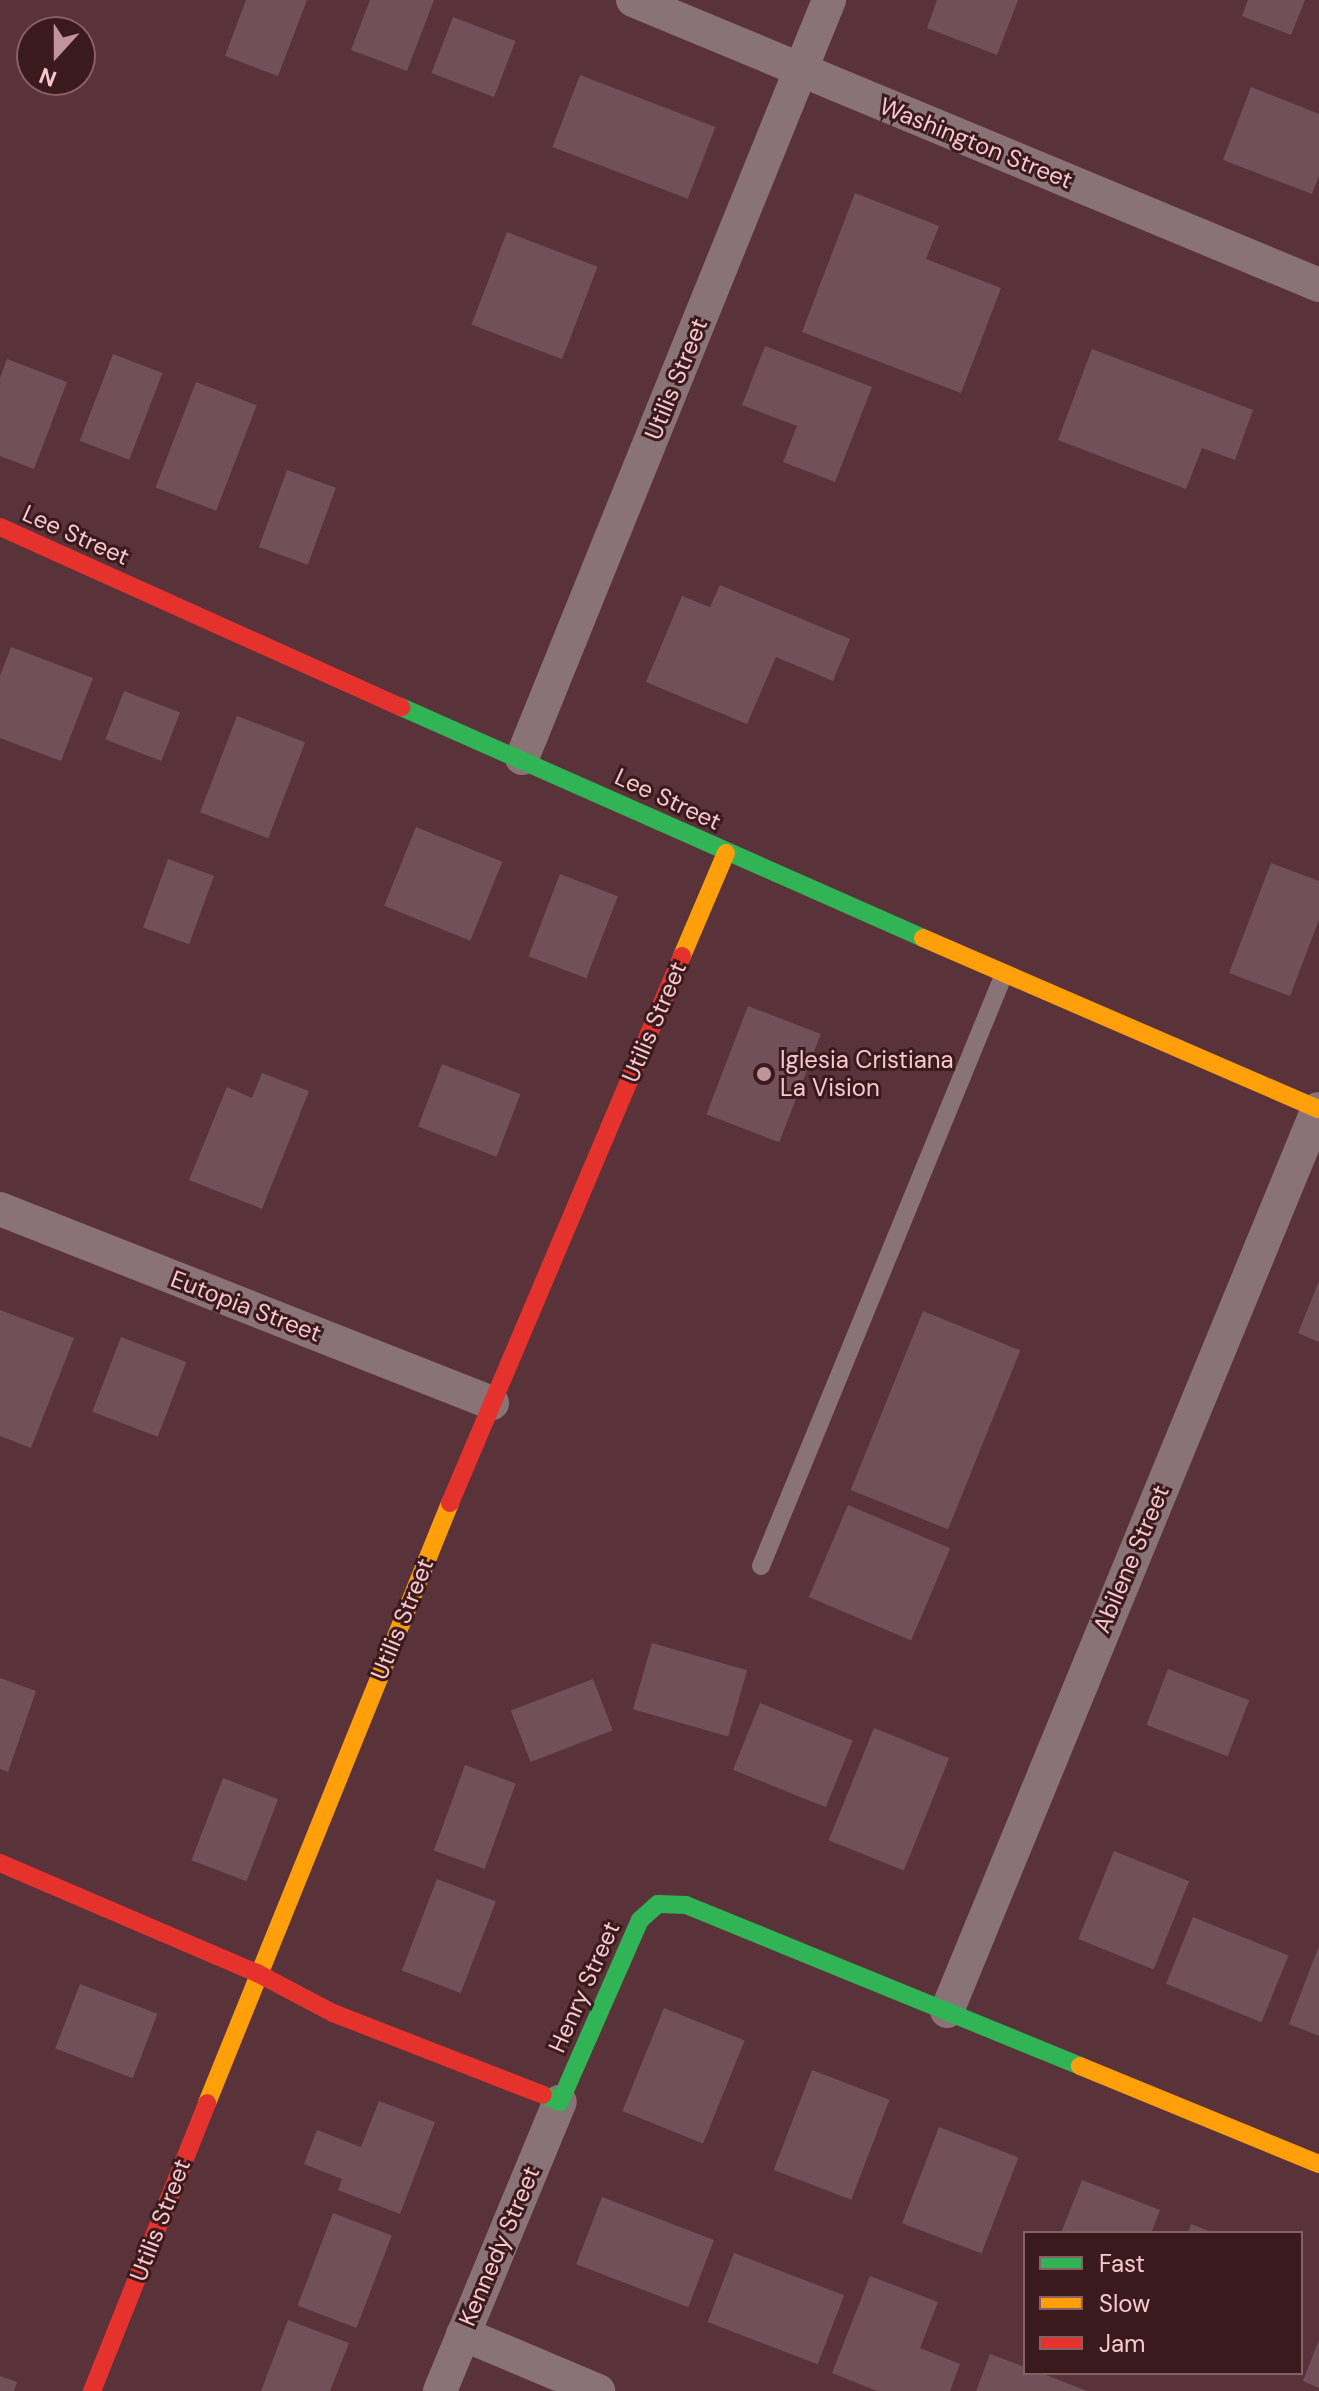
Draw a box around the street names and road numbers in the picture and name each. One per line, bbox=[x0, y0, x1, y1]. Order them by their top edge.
street label: Washington Street bbox=[875, 91, 1077, 195]
street label: Utilis Street bbox=[639, 314, 713, 444]
street label: Lee Street bbox=[18, 499, 134, 571]
street label: Lee Street bbox=[610, 762, 726, 836]
street label: Utilis Street bbox=[616, 957, 692, 1087]
street label: Eutopia Street bbox=[167, 1264, 325, 1348]
street label: Abilene Street bbox=[1087, 1481, 1175, 1637]
street label: Utilis Street bbox=[365, 1554, 439, 1684]
street label: Henry Street bbox=[542, 1917, 626, 2057]
street label: Utilis Street bbox=[124, 2155, 196, 2285]
street label: Kennedy Street bbox=[452, 2162, 546, 2330]

